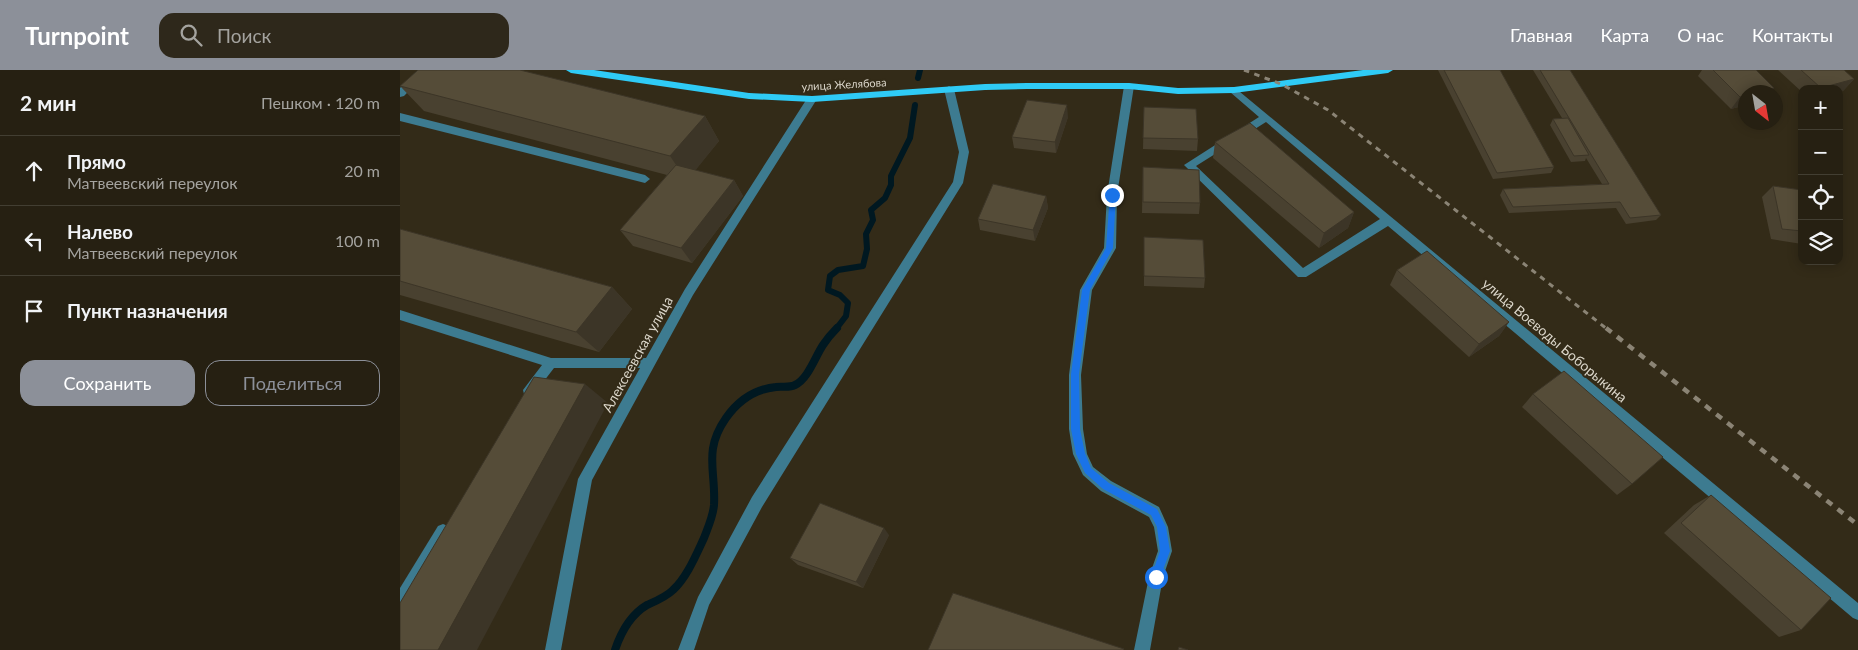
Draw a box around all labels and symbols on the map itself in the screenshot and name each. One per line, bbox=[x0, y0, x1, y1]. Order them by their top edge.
street label: улица Желябова bbox=[801, 75, 887, 93]
north arrow bbox=[1738, 85, 1783, 130]
route end bbox=[1101, 184, 1124, 207]
street label: улица Воеводы Боборыкина bbox=[1479, 274, 1631, 406]
street label: Алексеевская улица bbox=[598, 293, 676, 415]
route start bbox=[1145, 566, 1168, 589]

